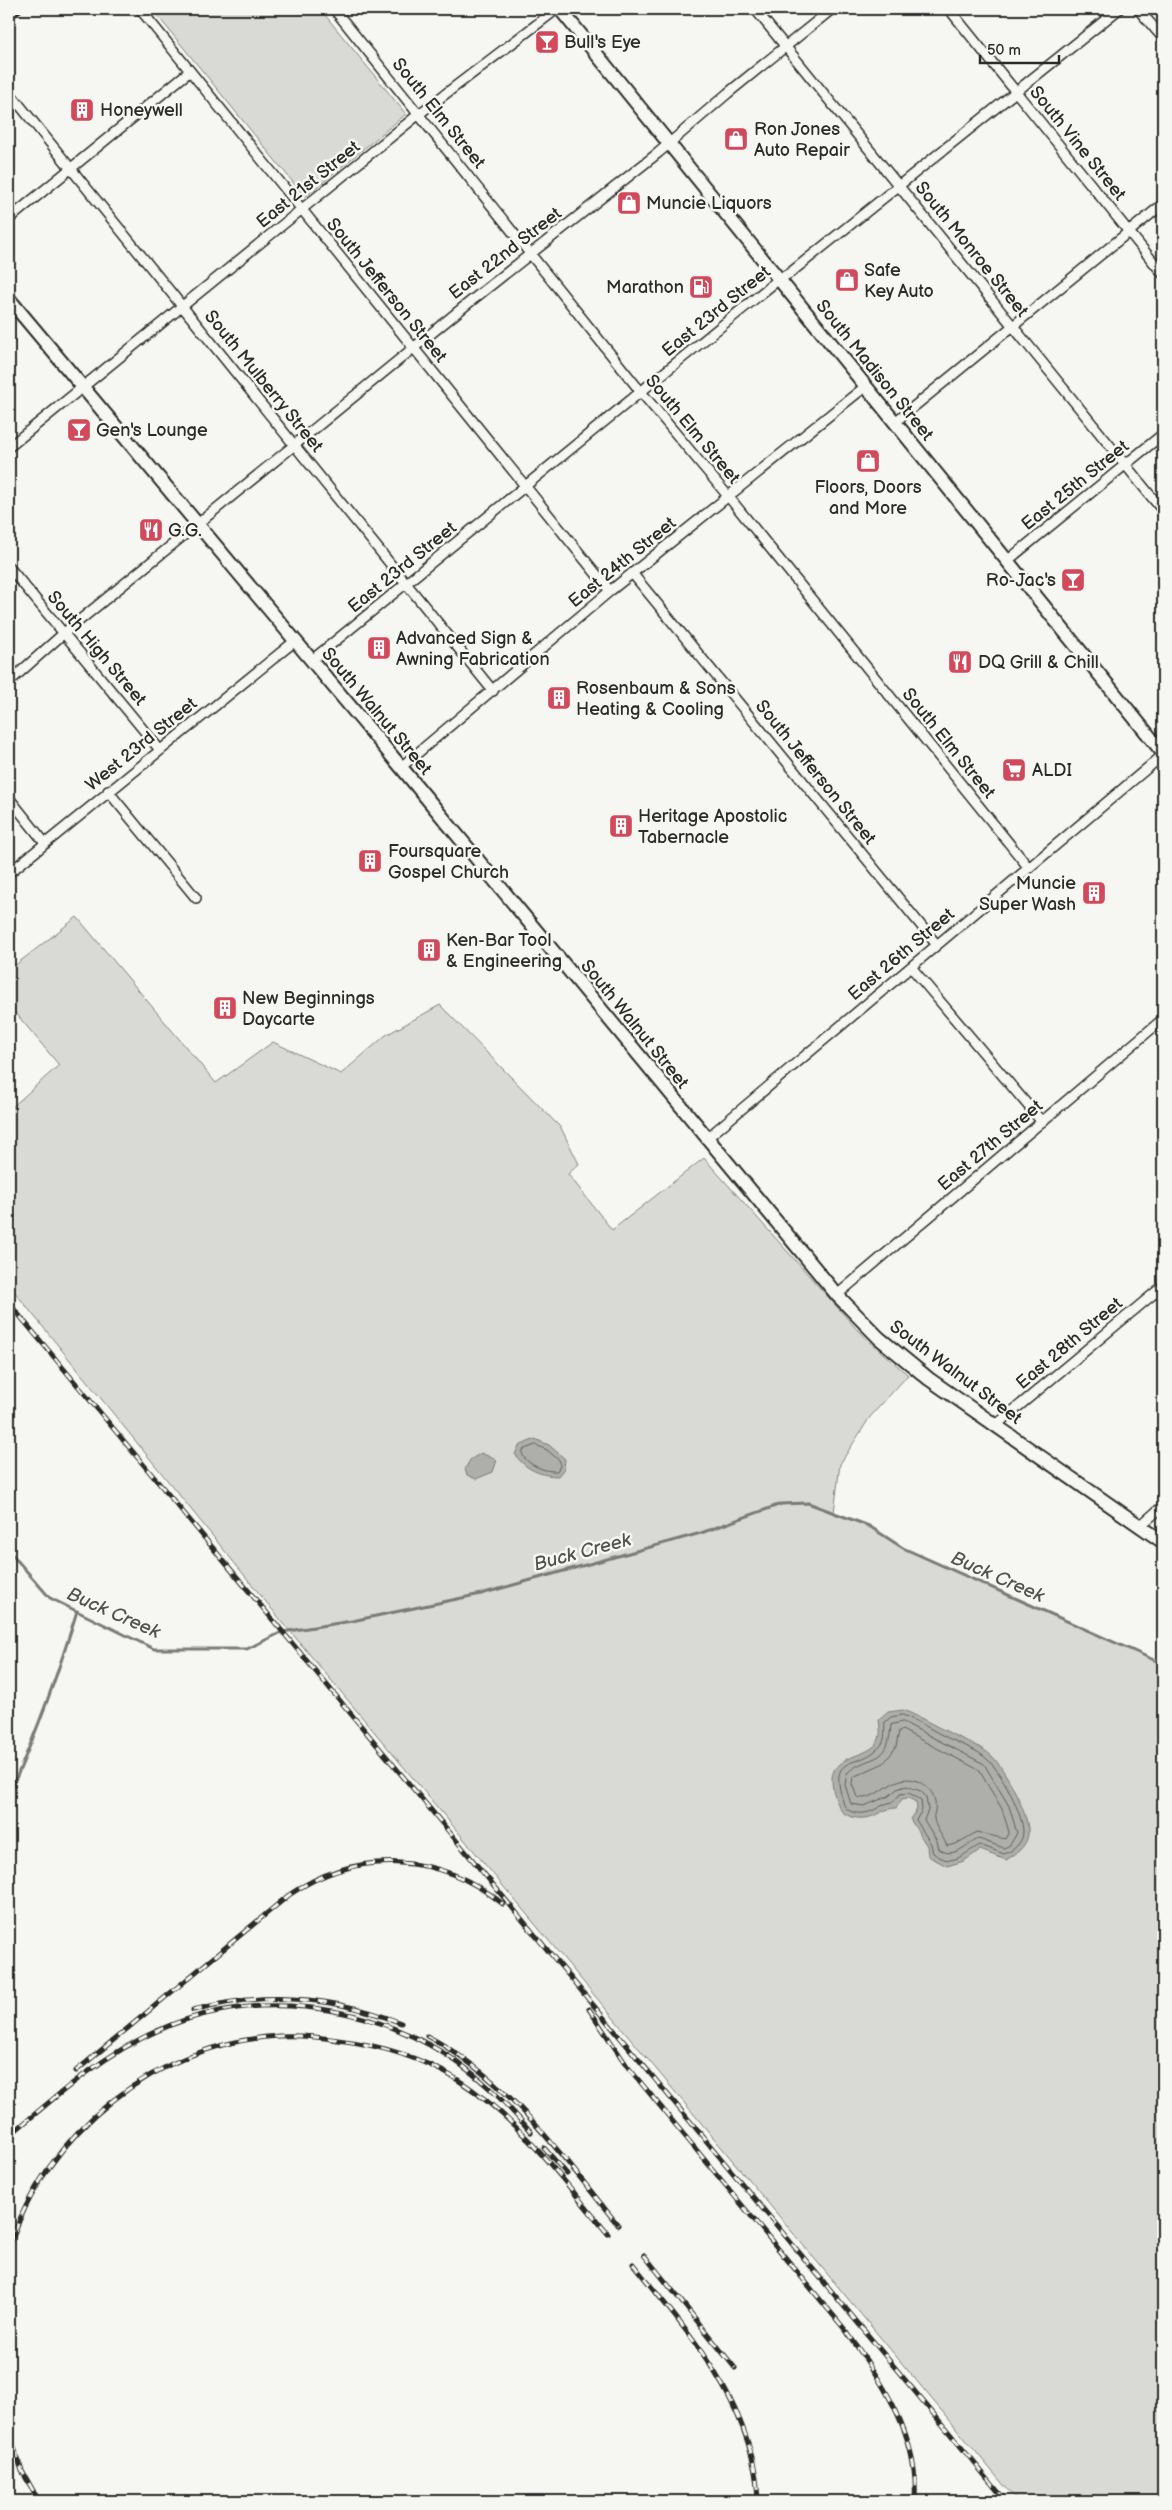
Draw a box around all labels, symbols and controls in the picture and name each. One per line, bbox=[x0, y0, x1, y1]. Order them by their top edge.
bar icon: Bull's Eye bbox=[534, 29, 560, 55]
place label: Bull's Eye bbox=[564, 32, 641, 53]
scale bar bbox=[980, 32, 1058, 64]
text: 50 m bbox=[987, 41, 1021, 60]
street label: South Elm Street bbox=[388, 54, 490, 173]
street label: South Vine Street bbox=[1025, 82, 1130, 205]
building icon: Honeywell bbox=[69, 97, 95, 123]
place label: Honeywell bbox=[100, 100, 183, 121]
place label: Ron Jones Auto Repair bbox=[754, 119, 850, 161]
shop icon: Ron Jones Auto Repair bbox=[723, 126, 749, 152]
street label: East 21st Street bbox=[252, 136, 365, 233]
street label: South Monroe Street bbox=[911, 177, 1033, 322]
shop icon: Muncie Liquors bbox=[616, 190, 642, 216]
place label: Muncie Liquors bbox=[646, 193, 772, 214]
street label: East 22nd Street bbox=[445, 203, 566, 304]
street label: South Jefferson Street bbox=[322, 214, 452, 367]
place label: Safe Key Auto bbox=[864, 260, 934, 302]
street label: East 23rd Street bbox=[658, 261, 775, 361]
shop icon: Safe Key Auto bbox=[834, 267, 860, 293]
fuel station icon: Marathon bbox=[688, 274, 714, 300]
place label: Marathon bbox=[606, 277, 684, 298]
street label: South Madison Street bbox=[811, 296, 938, 445]
street label: South Mulberry Street bbox=[200, 306, 328, 457]
street label: South Elm Street bbox=[641, 370, 745, 489]
bar icon: Gen's Lounge bbox=[66, 417, 92, 443]
place label: Gen's Lounge bbox=[96, 420, 208, 441]
street label: East 25th Street bbox=[1018, 435, 1133, 535]
shop icon: Floors, Doors and More bbox=[855, 448, 881, 474]
place label: Floors, Doors and More bbox=[814, 477, 922, 519]
street label: East 24th Street bbox=[564, 512, 681, 612]
restaurant icon: G.G. bbox=[138, 517, 164, 543]
street label: East 23rd Street bbox=[344, 517, 461, 617]
place label: G.G. bbox=[168, 520, 202, 541]
bar icon: Ro-Jac's bbox=[1060, 567, 1086, 593]
place label: Ro-Jac's bbox=[986, 570, 1056, 591]
street label: South High Street bbox=[43, 587, 151, 710]
place label: Advanced Sign & Awning Fabrication bbox=[396, 628, 550, 670]
building icon: Advanced Sign & Awning Fabrication bbox=[366, 635, 392, 661]
street label: South Walnut Street bbox=[317, 643, 436, 780]
restaurant icon: DQ Grill & Chill bbox=[947, 649, 973, 675]
place label: DQ Grill & Chill bbox=[978, 652, 1099, 673]
place label: Rosenbaum & Sons Heating & Cooling bbox=[576, 678, 736, 720]
street label: South Elm Street bbox=[898, 684, 1000, 803]
building icon: Rosenbaum & Sons Heating & Cooling bbox=[546, 685, 572, 711]
street label: West 23rd Street bbox=[81, 693, 202, 796]
street label: South Jefferson Street bbox=[751, 696, 881, 849]
supermarket icon: ALDI bbox=[1001, 757, 1027, 783]
place label: ALDI bbox=[1032, 760, 1072, 781]
place label: Heritage Apostolic Tabernacle bbox=[638, 806, 787, 848]
building icon: Heritage Apostolic Tabernacle bbox=[608, 813, 634, 839]
place label: Foursquare Gospel Church bbox=[388, 841, 509, 883]
building icon: Foursquare Gospel Church bbox=[357, 848, 383, 874]
place label: Muncie Super Wash bbox=[979, 873, 1076, 915]
building icon: Muncie Super Wash bbox=[1081, 880, 1107, 906]
street label: East 26th Street bbox=[844, 903, 959, 1005]
place label: Ken-Bar Tool & Engineering bbox=[446, 930, 562, 972]
building icon: Ken-Bar Tool & Engineering bbox=[416, 937, 442, 963]
street label: South Walnut Street bbox=[576, 956, 693, 1093]
place label: New Beginnings Daycarte bbox=[242, 988, 375, 1030]
building icon: New Beginnings Daycarte bbox=[212, 995, 238, 1021]
street label: East 27th Street bbox=[934, 1095, 1047, 1195]
street label: East 28th Street bbox=[1012, 1293, 1127, 1394]
street label: South Walnut Street bbox=[886, 1316, 1026, 1429]
water label: Buck Creek bbox=[531, 1528, 634, 1576]
water label: Buck Creek bbox=[947, 1547, 1048, 1608]
water label: Buck Creek bbox=[63, 1583, 164, 1644]

